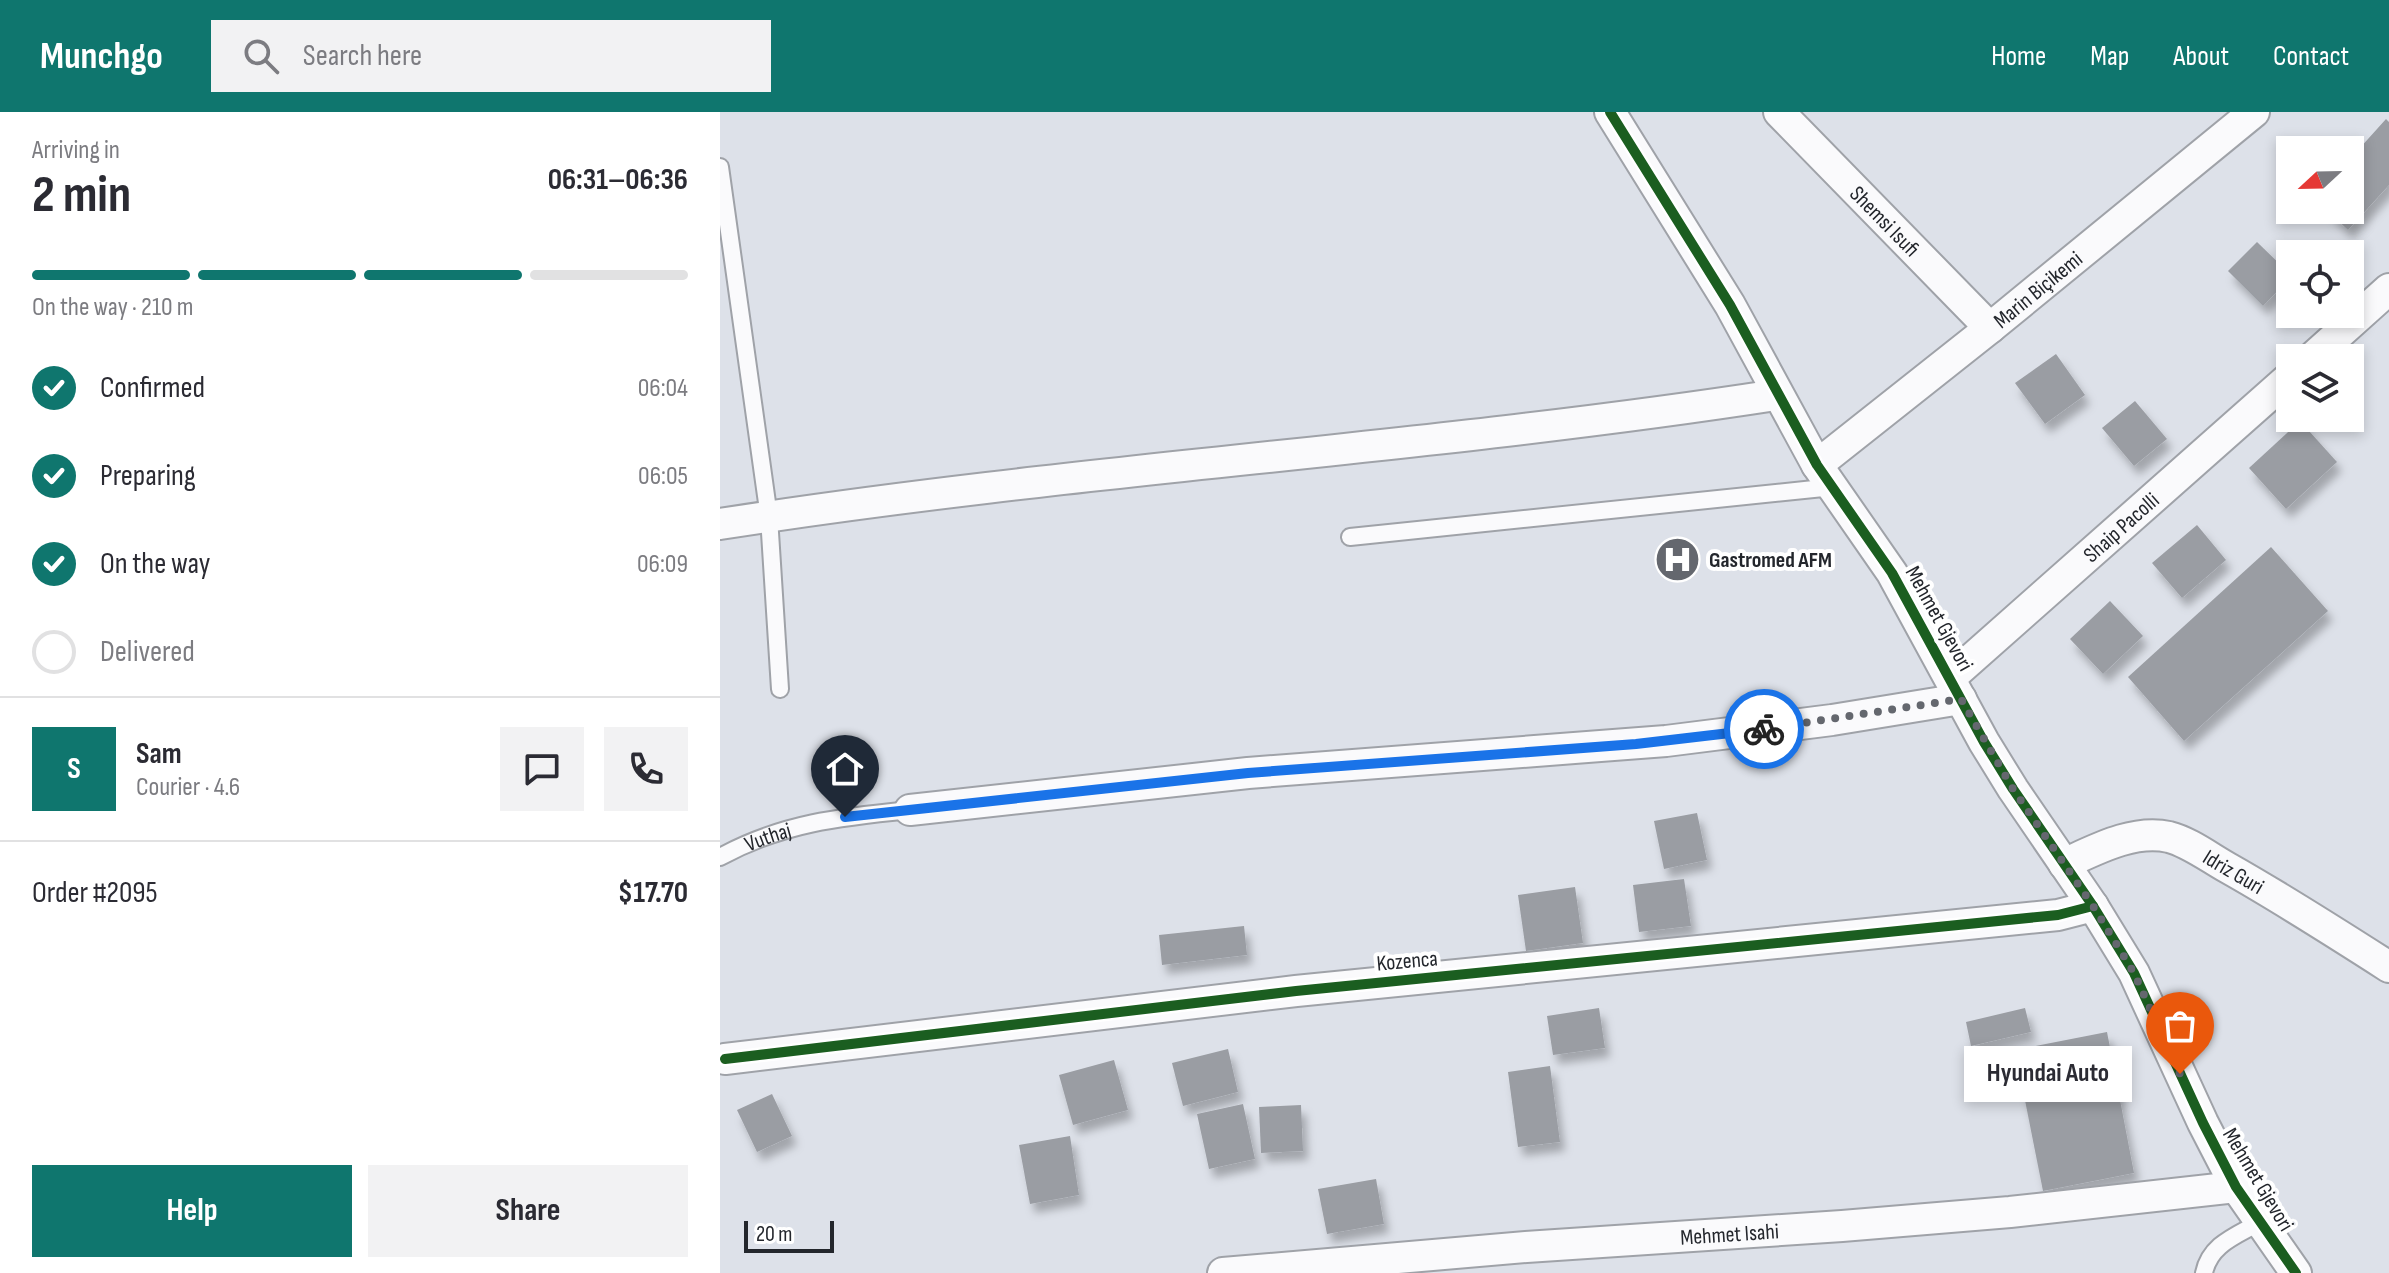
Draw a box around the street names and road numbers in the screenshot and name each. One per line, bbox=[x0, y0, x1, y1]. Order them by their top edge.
street label: Shemsi Isufi bbox=[1844, 181, 1925, 263]
street label: Marin Biçikemi bbox=[1989, 246, 2088, 335]
street label: Shaip Pacolli bbox=[2078, 487, 2165, 569]
street label: Mehmet Gjevori bbox=[1899, 561, 1979, 676]
street label: Vuthaj bbox=[741, 817, 794, 858]
street label: Idriz Guri bbox=[2198, 844, 2269, 901]
street label: Kozenca bbox=[1375, 945, 1439, 978]
street label: Mehmet Gjevori bbox=[2216, 1123, 2299, 1236]
street label: Mehmet Isahi bbox=[1679, 1218, 1780, 1252]

